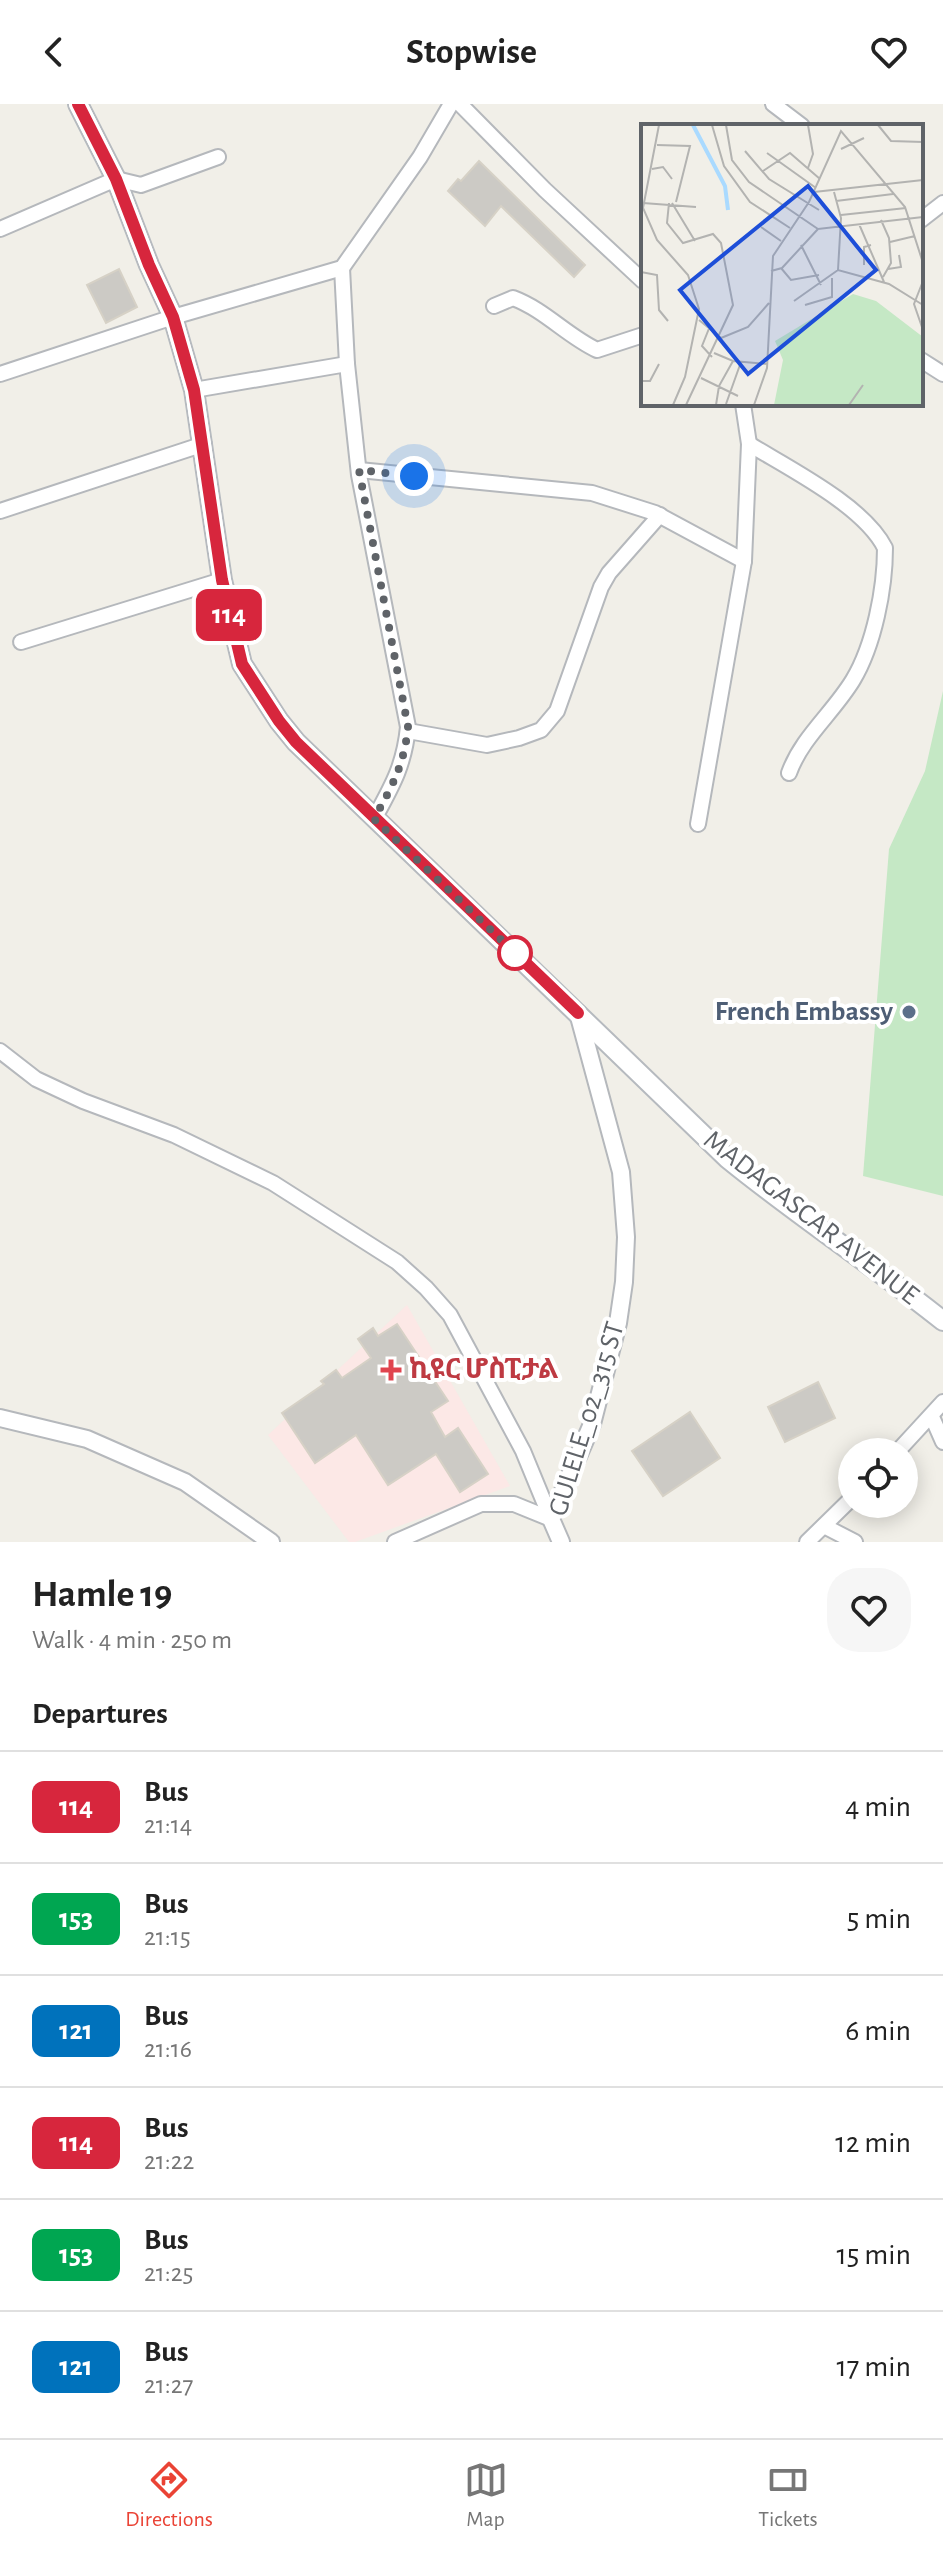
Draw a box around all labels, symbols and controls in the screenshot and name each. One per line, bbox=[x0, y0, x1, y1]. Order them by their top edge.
icon: back bbox=[32, 30, 76, 74]
icon: heart bbox=[867, 30, 911, 74]
text: Stopwise bbox=[406, 34, 537, 70]
inset map bbox=[641, 124, 923, 406]
your location bbox=[394, 456, 434, 496]
line badge: 114 bbox=[183, 589, 275, 641]
text: 114 bbox=[212, 601, 246, 629]
unlabelled marker bbox=[498, 936, 532, 970]
place label: French Embassy bbox=[715, 998, 893, 1026]
marker: French Embassy bbox=[900, 1003, 918, 1021]
street label: MADAGASCAR AVENUE bbox=[698, 1126, 924, 1310]
street label: GULELE_02_315 ST bbox=[544, 1318, 630, 1519]
place label: ኪዩር ሆስፒታል bbox=[409, 1356, 559, 1384]
marker: ኪዩር ሆስፒታል bbox=[380, 1359, 402, 1381]
map controls bbox=[838, 1438, 918, 1518]
button: locate bbox=[838, 1438, 918, 1518]
button: heart bbox=[827, 1568, 911, 1652]
text: Hamle 19 bbox=[32, 1576, 172, 1614]
text: Walk · 4 min · 250 m bbox=[32, 1627, 232, 1653]
text: Departures bbox=[32, 1699, 168, 1729]
text: Bus bbox=[144, 1777, 189, 1807]
text: 4 min bbox=[845, 1792, 911, 1822]
text: 114 bbox=[59, 1793, 93, 1821]
text: 21:14 bbox=[144, 1812, 192, 1838]
text: Bus bbox=[144, 1889, 189, 1919]
text: 5 min bbox=[847, 1904, 911, 1934]
text: 153 bbox=[59, 1905, 93, 1933]
text: 21:15 bbox=[144, 1924, 191, 1950]
text: Bus bbox=[144, 2001, 189, 2031]
text: 6 min bbox=[845, 2016, 911, 2046]
text: 121 bbox=[59, 2017, 93, 2045]
text: 21:16 bbox=[144, 2036, 192, 2062]
text: Bus bbox=[144, 2113, 189, 2143]
text: 12 min bbox=[835, 2128, 911, 2158]
text: 114 bbox=[59, 2129, 93, 2157]
text: 21:22 bbox=[144, 2148, 194, 2174]
text: Bus bbox=[144, 2225, 189, 2255]
text: 15 min bbox=[836, 2240, 911, 2270]
text: 153 bbox=[59, 2241, 93, 2269]
text: 21:25 bbox=[144, 2260, 193, 2286]
text: Bus bbox=[144, 2337, 189, 2367]
text: 17 min bbox=[836, 2352, 911, 2382]
text: 121 bbox=[59, 2353, 93, 2381]
text: 21:27 bbox=[144, 2372, 193, 2398]
tab: Directions bbox=[125, 2458, 213, 2532]
tab: Map bbox=[464, 2458, 508, 2532]
tab: Tickets bbox=[758, 2458, 818, 2532]

